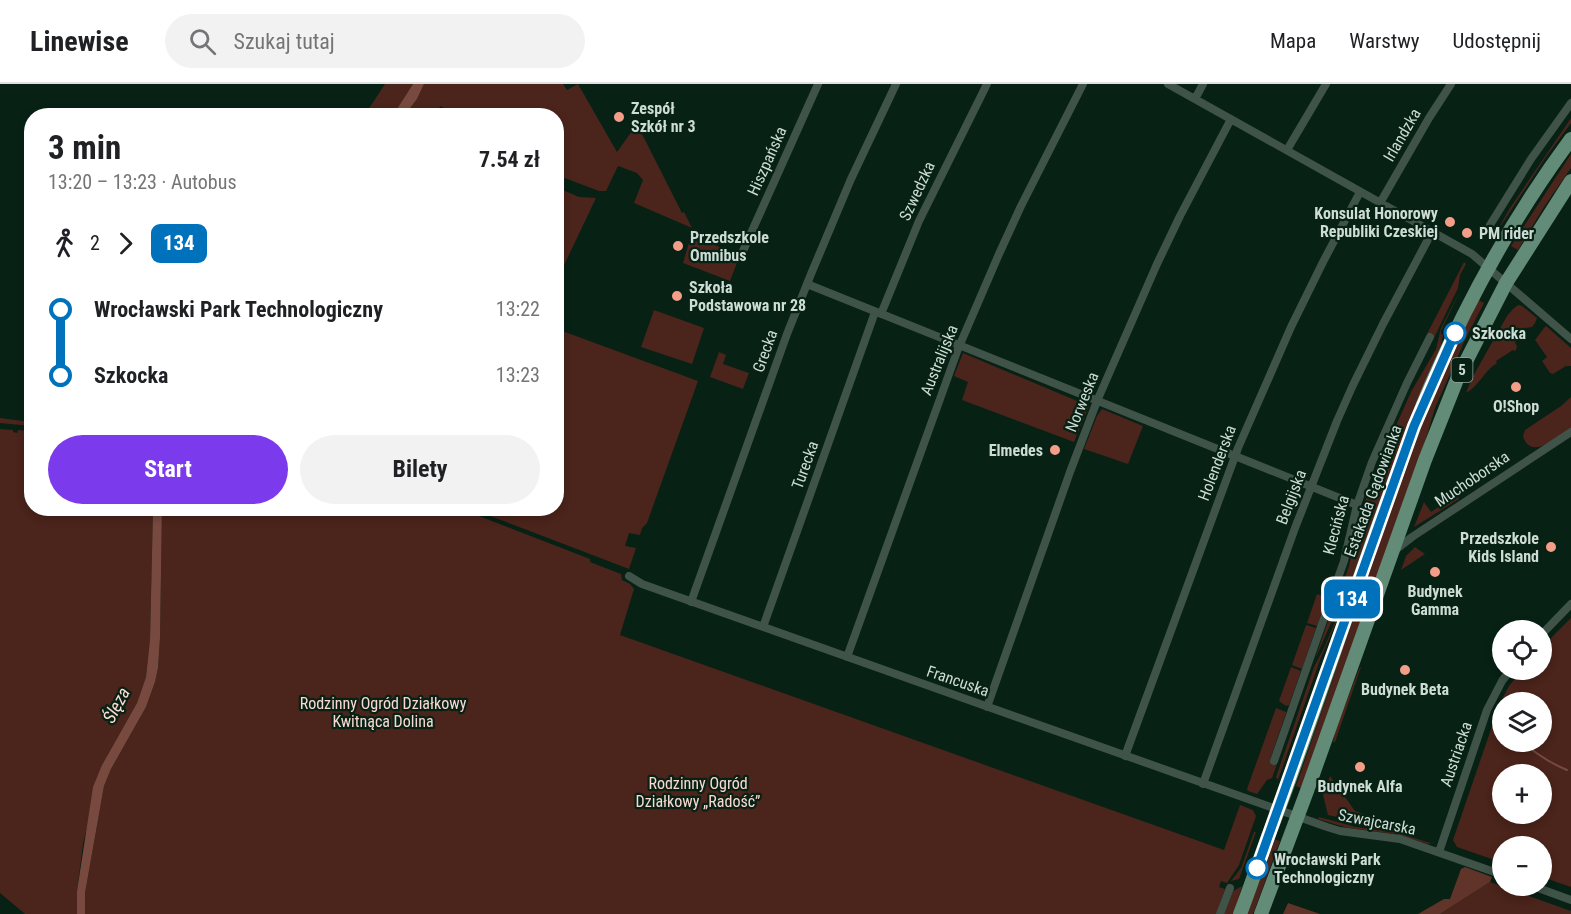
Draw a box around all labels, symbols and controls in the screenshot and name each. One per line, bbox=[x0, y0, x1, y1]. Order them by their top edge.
search box bbox=[165, 14, 585, 68]
text: Linewise bbox=[30, 25, 129, 58]
icon: search bbox=[186, 25, 219, 58]
text: Szukaj tutaj bbox=[234, 29, 335, 54]
text: Mapa bbox=[1270, 29, 1316, 53]
text: Warstwy bbox=[1349, 29, 1420, 53]
text: Udostępnij bbox=[1453, 29, 1541, 53]
place label: Zespół Szkół nr 3 bbox=[631, 99, 696, 136]
street label: Irlandzka bbox=[1379, 105, 1425, 165]
marker: Zespół Szkół nr 3 bbox=[612, 110, 626, 124]
street label: Hiszpańska bbox=[743, 124, 791, 198]
text: 3 min bbox=[48, 128, 121, 167]
text: 7.54 zł bbox=[479, 147, 540, 172]
street label: Szwedzka bbox=[895, 158, 939, 224]
text: 13:20 – 13:23 · Autobus bbox=[48, 170, 237, 194]
place label: Konsulat Honorowy Republiki Czeskiej bbox=[1314, 204, 1438, 241]
marker: Konsulat Honorowy Republiki Czeskiej bbox=[1443, 215, 1457, 229]
place label: PM rider bbox=[1479, 224, 1534, 243]
marker: PM rider bbox=[1460, 226, 1474, 240]
icon: walk bbox=[48, 227, 81, 260]
icon: forward bbox=[109, 227, 142, 260]
place label: Przedszkole Omnibus bbox=[690, 228, 769, 265]
text: 2 bbox=[90, 231, 100, 255]
text: 134 bbox=[163, 231, 195, 255]
marker: Przedszkole Omnibus bbox=[671, 239, 685, 253]
place label: Szkoła Podstawowa nr 28 bbox=[689, 278, 806, 315]
marker: Szkoła Podstawowa nr 28 bbox=[670, 289, 684, 303]
text: Wrocławski Park Technologiczny bbox=[94, 297, 383, 322]
text: 13:22 bbox=[496, 297, 540, 321]
street label: Australijska bbox=[916, 322, 962, 398]
marker: Szkocka bbox=[1444, 322, 1466, 344]
place label: Szkocka bbox=[1472, 324, 1526, 343]
street label: Grecka bbox=[749, 327, 781, 375]
road number: 5 bbox=[1452, 358, 1472, 382]
text: Szkocka bbox=[94, 363, 168, 388]
text: 13:23 bbox=[496, 363, 540, 387]
street label: Norweska bbox=[1061, 369, 1103, 435]
marker: O!Shop bbox=[1509, 380, 1523, 394]
place label: O!Shop bbox=[1493, 397, 1539, 416]
street label: Estakada Gądowianka bbox=[1340, 422, 1406, 560]
street label: Holenderska bbox=[1194, 423, 1240, 503]
button: Start bbox=[48, 435, 288, 504]
button: Bilety bbox=[300, 435, 540, 504]
street label: Turecka bbox=[788, 438, 822, 492]
place label: Elmedes bbox=[989, 441, 1043, 460]
marker: Elmedes bbox=[1048, 443, 1062, 457]
street label: Muchoborska bbox=[1431, 447, 1513, 511]
street label: Belgijska bbox=[1272, 467, 1310, 527]
street label: Klecińska bbox=[1319, 493, 1353, 557]
place label: Przedszkole Kids Island bbox=[1460, 529, 1539, 566]
marker: Przedszkole Kids Island bbox=[1544, 540, 1558, 554]
marker: Budynek Gamma bbox=[1428, 565, 1442, 579]
line badge: 134 bbox=[1318, 580, 1386, 618]
place label: Budynek Gamma bbox=[1407, 582, 1463, 619]
text: 134 bbox=[1336, 587, 1368, 611]
map controls bbox=[1492, 620, 1552, 896]
button: locate bbox=[1492, 620, 1552, 680]
street label: Francuska bbox=[924, 661, 992, 701]
marker: Budynek Beta bbox=[1398, 663, 1412, 677]
place label: Budynek Beta bbox=[1361, 680, 1449, 699]
water label: Ślęza bbox=[98, 684, 134, 726]
button: layers bbox=[1492, 692, 1552, 752]
park label: Rodzinny Ogród Działkowy Kwitnąca Dolina bbox=[300, 694, 467, 731]
street label: Austriacka bbox=[1436, 719, 1476, 789]
marker: Budynek Alfa bbox=[1353, 760, 1367, 774]
button: + bbox=[1492, 764, 1552, 824]
park label: Rodzinny Ogród Działkowy „Radość” bbox=[636, 774, 760, 811]
place label: Budynek Alfa bbox=[1317, 777, 1403, 796]
street label: Szwajcarska bbox=[1336, 805, 1418, 839]
button: − bbox=[1492, 836, 1552, 896]
place label: Wrocławski Park Technologiczny bbox=[1274, 850, 1381, 887]
marker: Wrocławski Park Technologiczny bbox=[1246, 857, 1268, 879]

